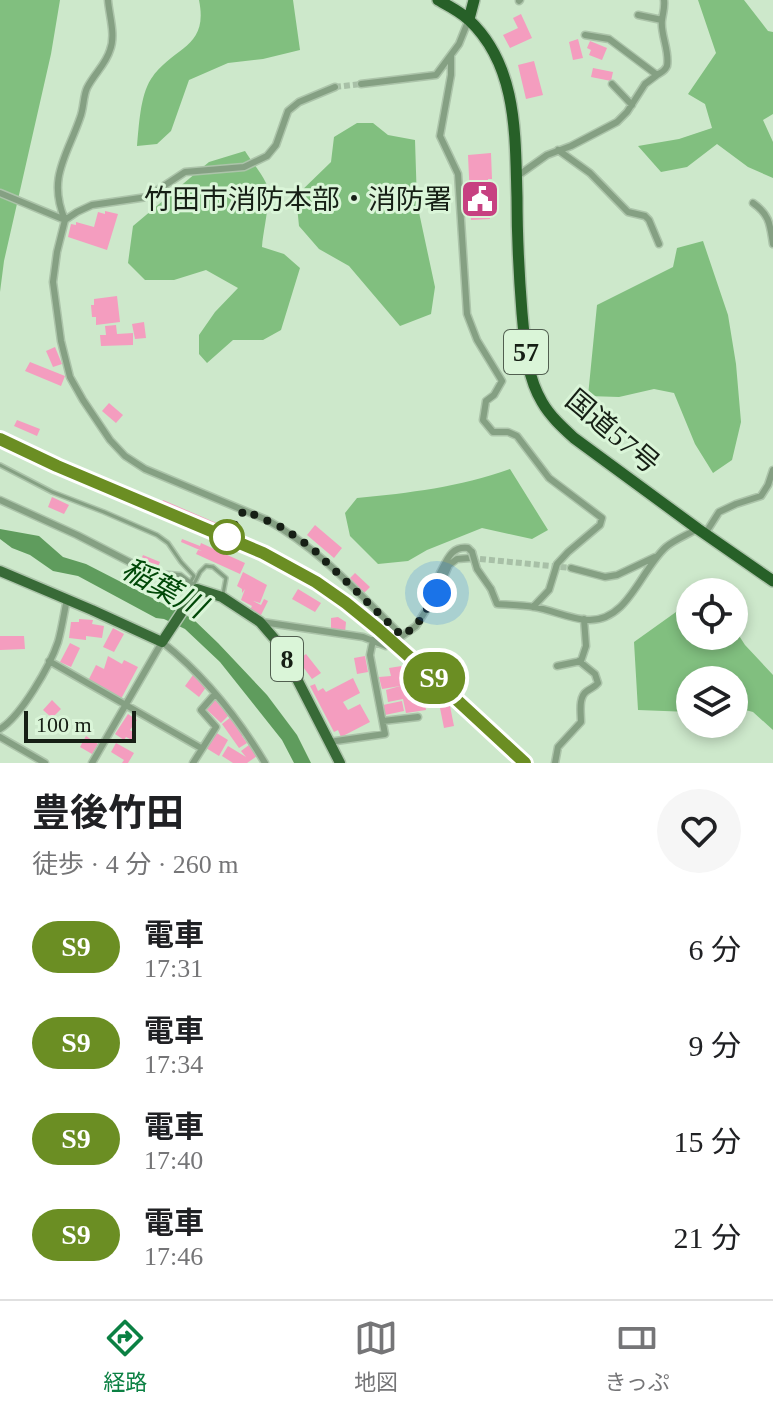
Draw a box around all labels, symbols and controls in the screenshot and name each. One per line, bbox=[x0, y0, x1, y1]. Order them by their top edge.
public building icon: 竹田市消防本部・消防署 bbox=[459, 178, 501, 220]
place label: 竹田市消防本部・消防署 bbox=[144, 184, 452, 215]
road number: 57 bbox=[504, 330, 548, 374]
street label: 国道57号 bbox=[560, 384, 666, 479]
unlabelled marker bbox=[210, 520, 244, 554]
water label: 稲葉川 bbox=[117, 551, 214, 625]
your location bbox=[417, 573, 457, 613]
map controls bbox=[676, 578, 748, 738]
button: locate bbox=[676, 578, 748, 650]
road number: 8 bbox=[271, 637, 303, 681]
line badge: S9 bbox=[398, 652, 470, 704]
text: S9 bbox=[419, 662, 449, 693]
button: layers bbox=[676, 666, 748, 738]
scale bar bbox=[24, 707, 136, 743]
text: 100 m bbox=[36, 712, 92, 737]
button: heart bbox=[657, 789, 741, 873]
text: 豊後竹田 bbox=[32, 792, 184, 834]
text: 徒歩 · 4 分 · 260 m bbox=[32, 850, 239, 879]
text: 電車 bbox=[144, 918, 204, 951]
text: S9 bbox=[61, 931, 91, 962]
text: 6 分 bbox=[689, 933, 741, 966]
text: 17:31 bbox=[144, 954, 203, 983]
text: 電車 bbox=[144, 1014, 204, 1047]
text: S9 bbox=[61, 1027, 91, 1058]
text: 9 分 bbox=[689, 1029, 741, 1062]
text: 17:34 bbox=[144, 1050, 203, 1079]
text: 電車 bbox=[144, 1110, 204, 1143]
text: S9 bbox=[61, 1123, 91, 1154]
text: 15 分 bbox=[674, 1125, 741, 1158]
text: 17:40 bbox=[144, 1146, 203, 1175]
text: 電車 bbox=[144, 1206, 204, 1239]
text: S9 bbox=[61, 1219, 91, 1250]
text: 21 分 bbox=[674, 1221, 741, 1254]
text: 17:46 bbox=[144, 1242, 203, 1271]
tab: 経路 bbox=[103, 1316, 147, 1396]
tab: 地図 bbox=[354, 1316, 398, 1396]
tab: きっぷ bbox=[605, 1316, 670, 1396]

